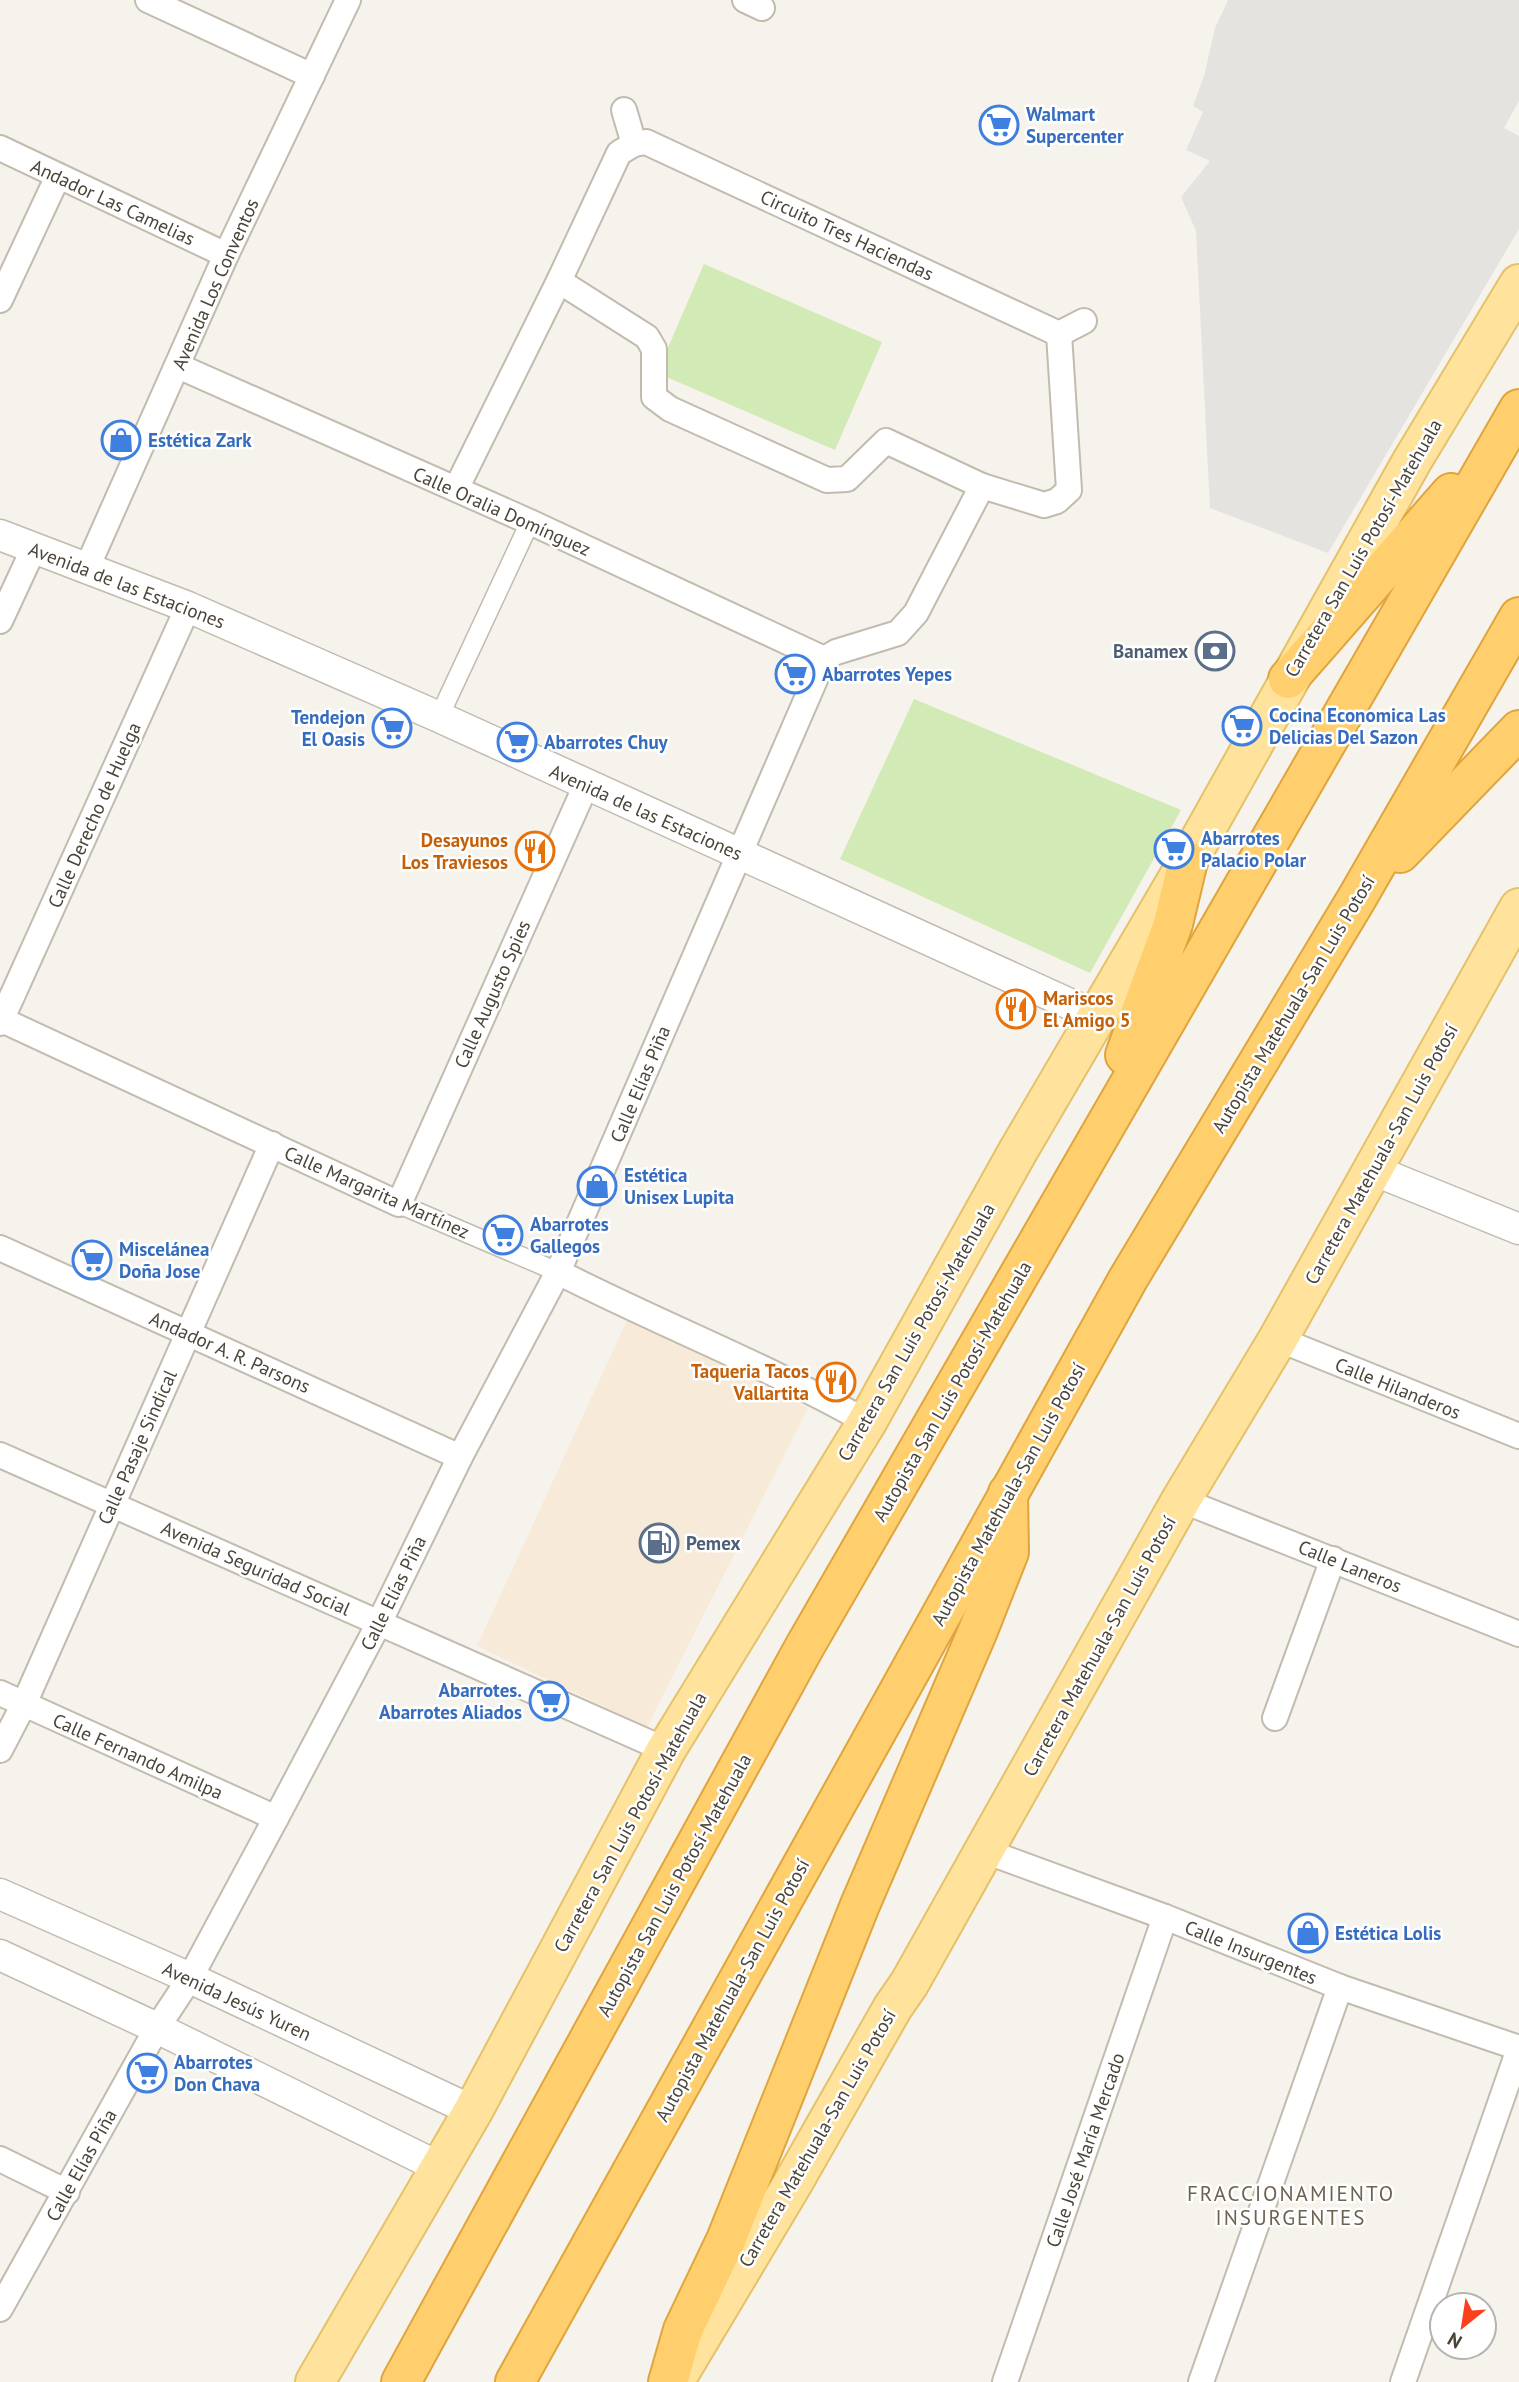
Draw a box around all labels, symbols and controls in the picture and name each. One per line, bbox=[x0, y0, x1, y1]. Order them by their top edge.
place label: Walmart Supercenter bbox=[1026, 102, 1124, 148]
supermarket icon: Walmart Supercenter bbox=[978, 104, 1020, 146]
street label: Andador Las Camelias bbox=[27, 153, 199, 251]
street label: Circuito Tres Haciendas bbox=[757, 184, 937, 286]
street label: Avenida Los Conventos bbox=[166, 194, 264, 374]
street label: Carretera San Luis Potosí-Matehuala bbox=[1279, 415, 1447, 681]
shop icon: Estética Zark bbox=[100, 419, 142, 461]
place label: Estética Zark bbox=[148, 428, 252, 452]
street label: Calle Oralia Domínguez bbox=[410, 461, 594, 561]
street label: Avenida de las Estaciones bbox=[26, 536, 228, 634]
bank icon: Banamex bbox=[1194, 630, 1236, 672]
place label: Banamex bbox=[1113, 639, 1188, 663]
supermarket icon: Abarrotes Yepes bbox=[774, 653, 816, 695]
place label: Abarrotes Yepes bbox=[822, 662, 952, 686]
place label: Cocina Economica Las Delicias Del Sazon bbox=[1269, 703, 1446, 749]
place label: Tendejon El Oasis bbox=[291, 705, 365, 751]
supermarket icon: Cocina Economica Las Delicias Del Sazon bbox=[1221, 705, 1263, 747]
supermarket icon: Tendejon El Oasis bbox=[371, 707, 413, 749]
street label: Calle Derecho de Huelga bbox=[42, 718, 146, 912]
supermarket icon: Abarrotes Chuy bbox=[496, 721, 538, 763]
place label: Abarrotes Chuy bbox=[544, 730, 669, 754]
street label: Avenida de las Estaciones bbox=[546, 759, 746, 865]
place label: Abarrotes Palacio Polar bbox=[1201, 826, 1306, 872]
place label: Desayunos Los Traviesos bbox=[402, 828, 508, 874]
supermarket icon: Abarrotes Palacio Polar bbox=[1153, 828, 1195, 870]
restaurant icon: Desayunos Los Traviesos bbox=[514, 830, 556, 872]
street label: Autopista Matehuala-San Luis Potosí bbox=[1206, 871, 1380, 1137]
street label: Calle Augusto Spies bbox=[449, 916, 535, 1072]
place label: Mariscos El Amigo 5 bbox=[1043, 986, 1130, 1032]
restaurant icon: Mariscos El Amigo 5 bbox=[995, 988, 1037, 1030]
street label: Carretera Matehuala-San Luis Potosí bbox=[1299, 1020, 1463, 1288]
street label: Calle Elías Piña bbox=[605, 1022, 675, 1146]
street label: Calle Margarita Martínez bbox=[281, 1140, 473, 1244]
place label: Estética Unisex Lupita bbox=[624, 1163, 734, 1209]
shop icon: Estética Unisex Lupita bbox=[576, 1165, 618, 1207]
street label: Carretera San Luis Potosí-Matehuala bbox=[832, 1199, 1000, 1465]
place label: Abarrotes Gallegos bbox=[530, 1212, 609, 1258]
supermarket icon: Abarrotes Gallegos bbox=[482, 1214, 524, 1256]
place label: Miscelánea Doña Jose bbox=[119, 1237, 209, 1283]
supermarket icon: Miscelánea Doña Jose bbox=[71, 1239, 113, 1281]
street label: Autopista San Luis Potosí-Matehuala bbox=[867, 1257, 1037, 1525]
street label: Andador A. R. Parsons bbox=[146, 1306, 314, 1398]
street label: Calle Hilanderos bbox=[1332, 1352, 1464, 1424]
street label: Autopista Matehuala-San Luis Potosí bbox=[926, 1358, 1090, 1630]
place label: Taqueria Tacos Vallartita bbox=[691, 1359, 809, 1405]
restaurant icon: Taqueria Tacos Vallartita bbox=[815, 1361, 857, 1403]
street label: Calle Pasaje Sindical bbox=[92, 1366, 182, 1528]
street label: Carretera Matehuala-San Luis Potosí bbox=[1017, 1512, 1181, 1780]
street label: Avenida Seguridad Social bbox=[158, 1515, 355, 1621]
fuel station icon: Pemex bbox=[638, 1522, 680, 1564]
place label: Pemex bbox=[686, 1531, 740, 1555]
street label: Calle Elías Piña bbox=[355, 1532, 431, 1654]
street label: Calle Laneros bbox=[1295, 1534, 1405, 1598]
place label: Abarrotes. Abarrotes Aliados bbox=[379, 1678, 522, 1724]
supermarket icon: Abarrotes. Abarrotes Aliados bbox=[528, 1680, 570, 1722]
street label: Carretera San Luis Potosí-Matehuala bbox=[548, 1688, 712, 1956]
street label: Calle Fernando Amilpa bbox=[49, 1708, 227, 1804]
street label: Autopista San Luis Potosí-Matehuala bbox=[592, 1749, 756, 2021]
street label: Autopista Matehuala-San Luis Potosí bbox=[650, 1854, 814, 2126]
shop icon: Estética Lolis bbox=[1287, 1912, 1329, 1954]
street label: Calle Insurgentes bbox=[1181, 1915, 1321, 1989]
place label: Estética Lolis bbox=[1335, 1921, 1441, 1945]
street label: Avenida Jesús Yuren bbox=[159, 1956, 315, 2046]
street label: Carretera Matehuala-San Luis Potosí bbox=[733, 2005, 901, 2271]
place label: Abarrotes Don Chava bbox=[174, 2050, 260, 2096]
street label: Calle José María Mercado bbox=[1040, 2050, 1130, 2250]
supermarket icon: Abarrotes Don Chava bbox=[126, 2052, 168, 2094]
street label: Calle Elías Piña bbox=[40, 2105, 122, 2225]
district label: FRACCIONAMIENTO INSURGENTES bbox=[1187, 2180, 1395, 2231]
north arrow bbox=[1428, 2291, 1498, 2361]
text: N bbox=[1443, 2327, 1466, 2354]

